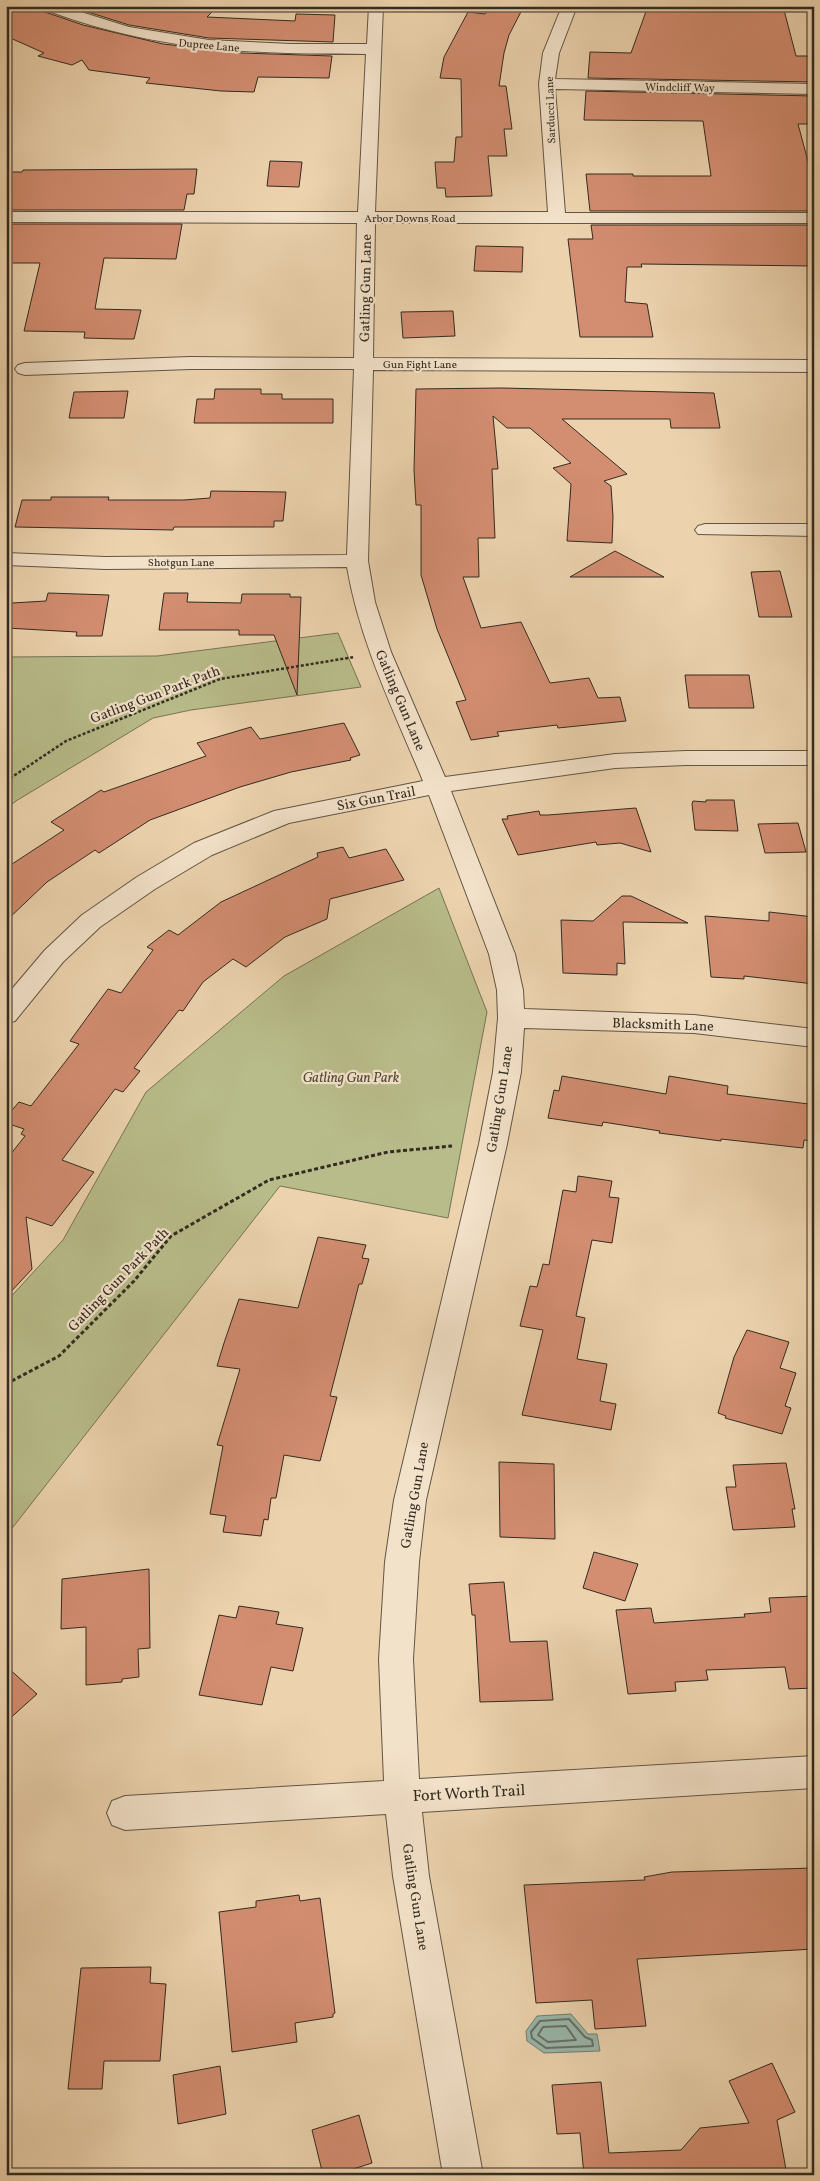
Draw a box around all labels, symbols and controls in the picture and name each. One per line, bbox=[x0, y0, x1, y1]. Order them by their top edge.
street label: Dupree Lane bbox=[178, 36, 240, 57]
street label: Sarducci Lane bbox=[543, 76, 560, 144]
street label: Windcliff Way bbox=[645, 80, 715, 97]
street label: Arbor Downs Road bbox=[364, 212, 456, 227]
street label: Gatling Gun Lane bbox=[356, 234, 377, 342]
street label: Gun Fight Lane bbox=[383, 358, 457, 373]
street label: Shotgun Lane bbox=[148, 556, 214, 571]
street label: Gatling Gun Lane bbox=[370, 647, 430, 754]
street label: Gatling Gun Park Path bbox=[88, 662, 223, 729]
street label: Six Gun Trail bbox=[335, 783, 417, 816]
street label: Blacksmith Lane bbox=[612, 1014, 715, 1037]
street label: Gatling Gun Lane bbox=[483, 1044, 518, 1154]
park label: Gatling Gun Park bbox=[303, 1069, 400, 1088]
street label: Gatling Gun Park Path bbox=[64, 1224, 174, 1336]
street label: Gatling Gun Lane bbox=[397, 1440, 434, 1550]
street label: Fort Worth Trail bbox=[412, 1780, 526, 1808]
street label: Gatling Gun Lane bbox=[397, 1843, 432, 1952]

